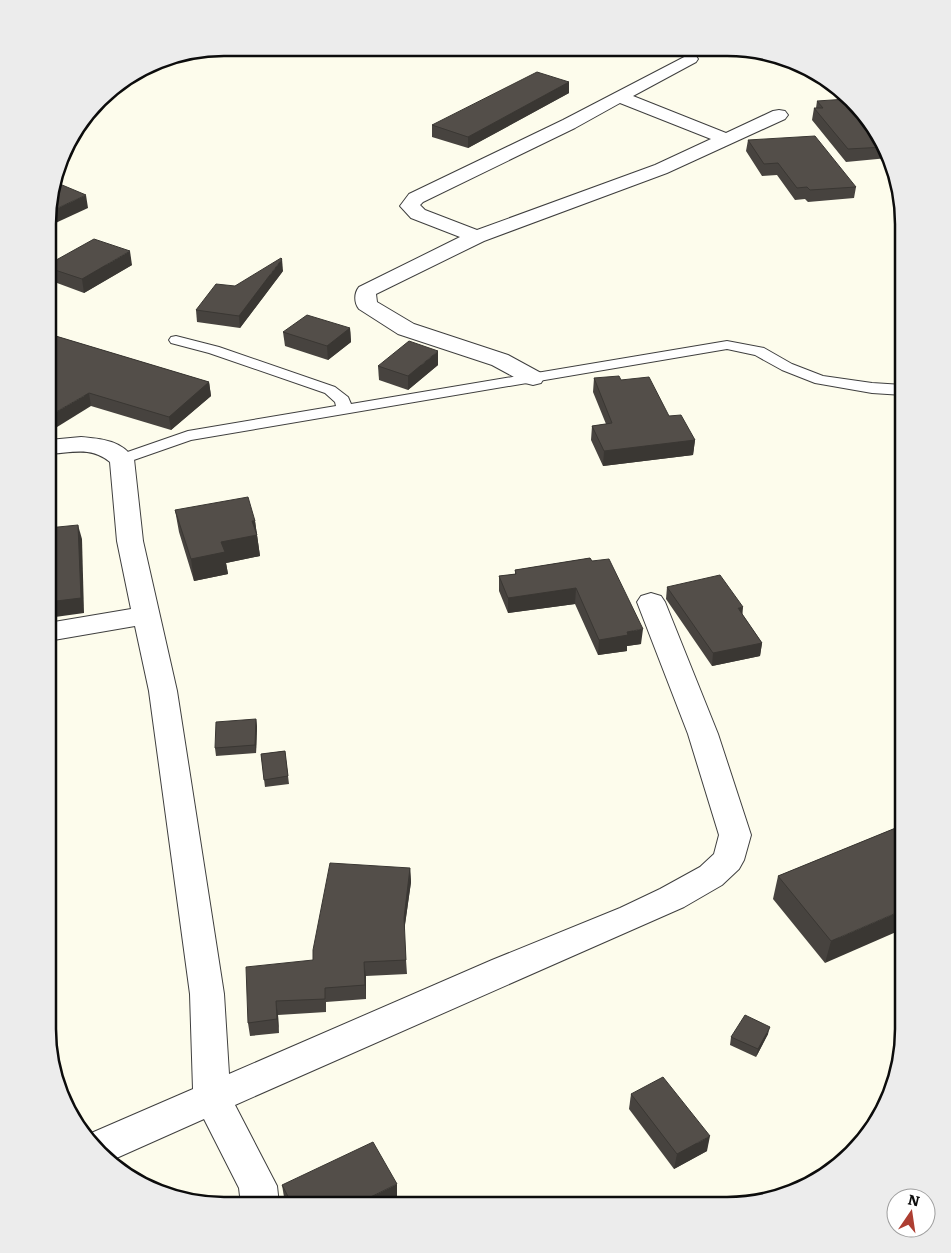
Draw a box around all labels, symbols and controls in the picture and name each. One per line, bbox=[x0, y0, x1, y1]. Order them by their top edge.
north arrow bbox=[886, 1188, 936, 1238]
text: N bbox=[906, 1188, 922, 1210]

